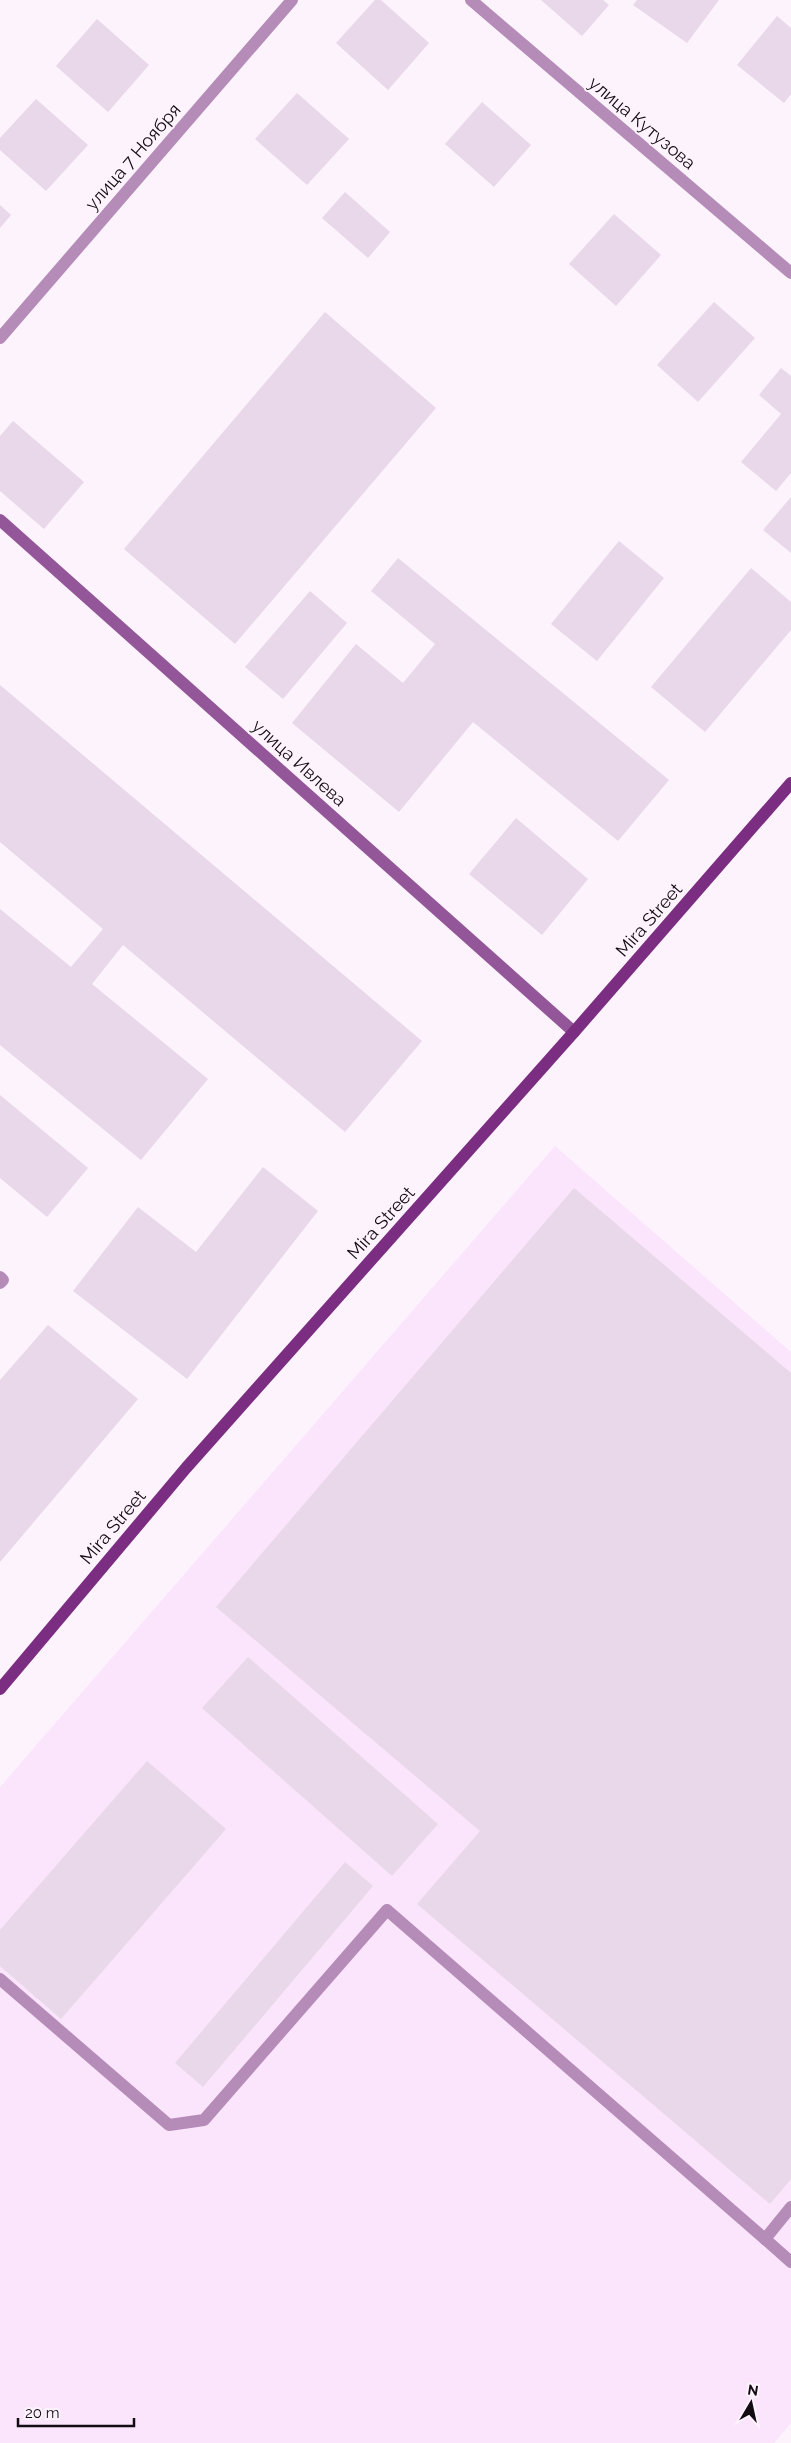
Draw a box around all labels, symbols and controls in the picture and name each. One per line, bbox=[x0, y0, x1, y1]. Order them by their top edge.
street label: улица Кутузова bbox=[585, 72, 700, 173]
street label: улица 7 Ноября bbox=[81, 99, 185, 214]
street label: улица Ивлева bbox=[248, 715, 351, 810]
street label: Mira Street bbox=[611, 879, 686, 961]
street label: Mira Street bbox=[343, 1182, 419, 1263]
street label: Mira Street bbox=[76, 1485, 150, 1568]
north arrow bbox=[726, 2378, 776, 2428]
text: N bbox=[747, 2381, 760, 2399]
scale bar bbox=[18, 2396, 134, 2428]
text: 20 m bbox=[25, 2404, 60, 2422]

